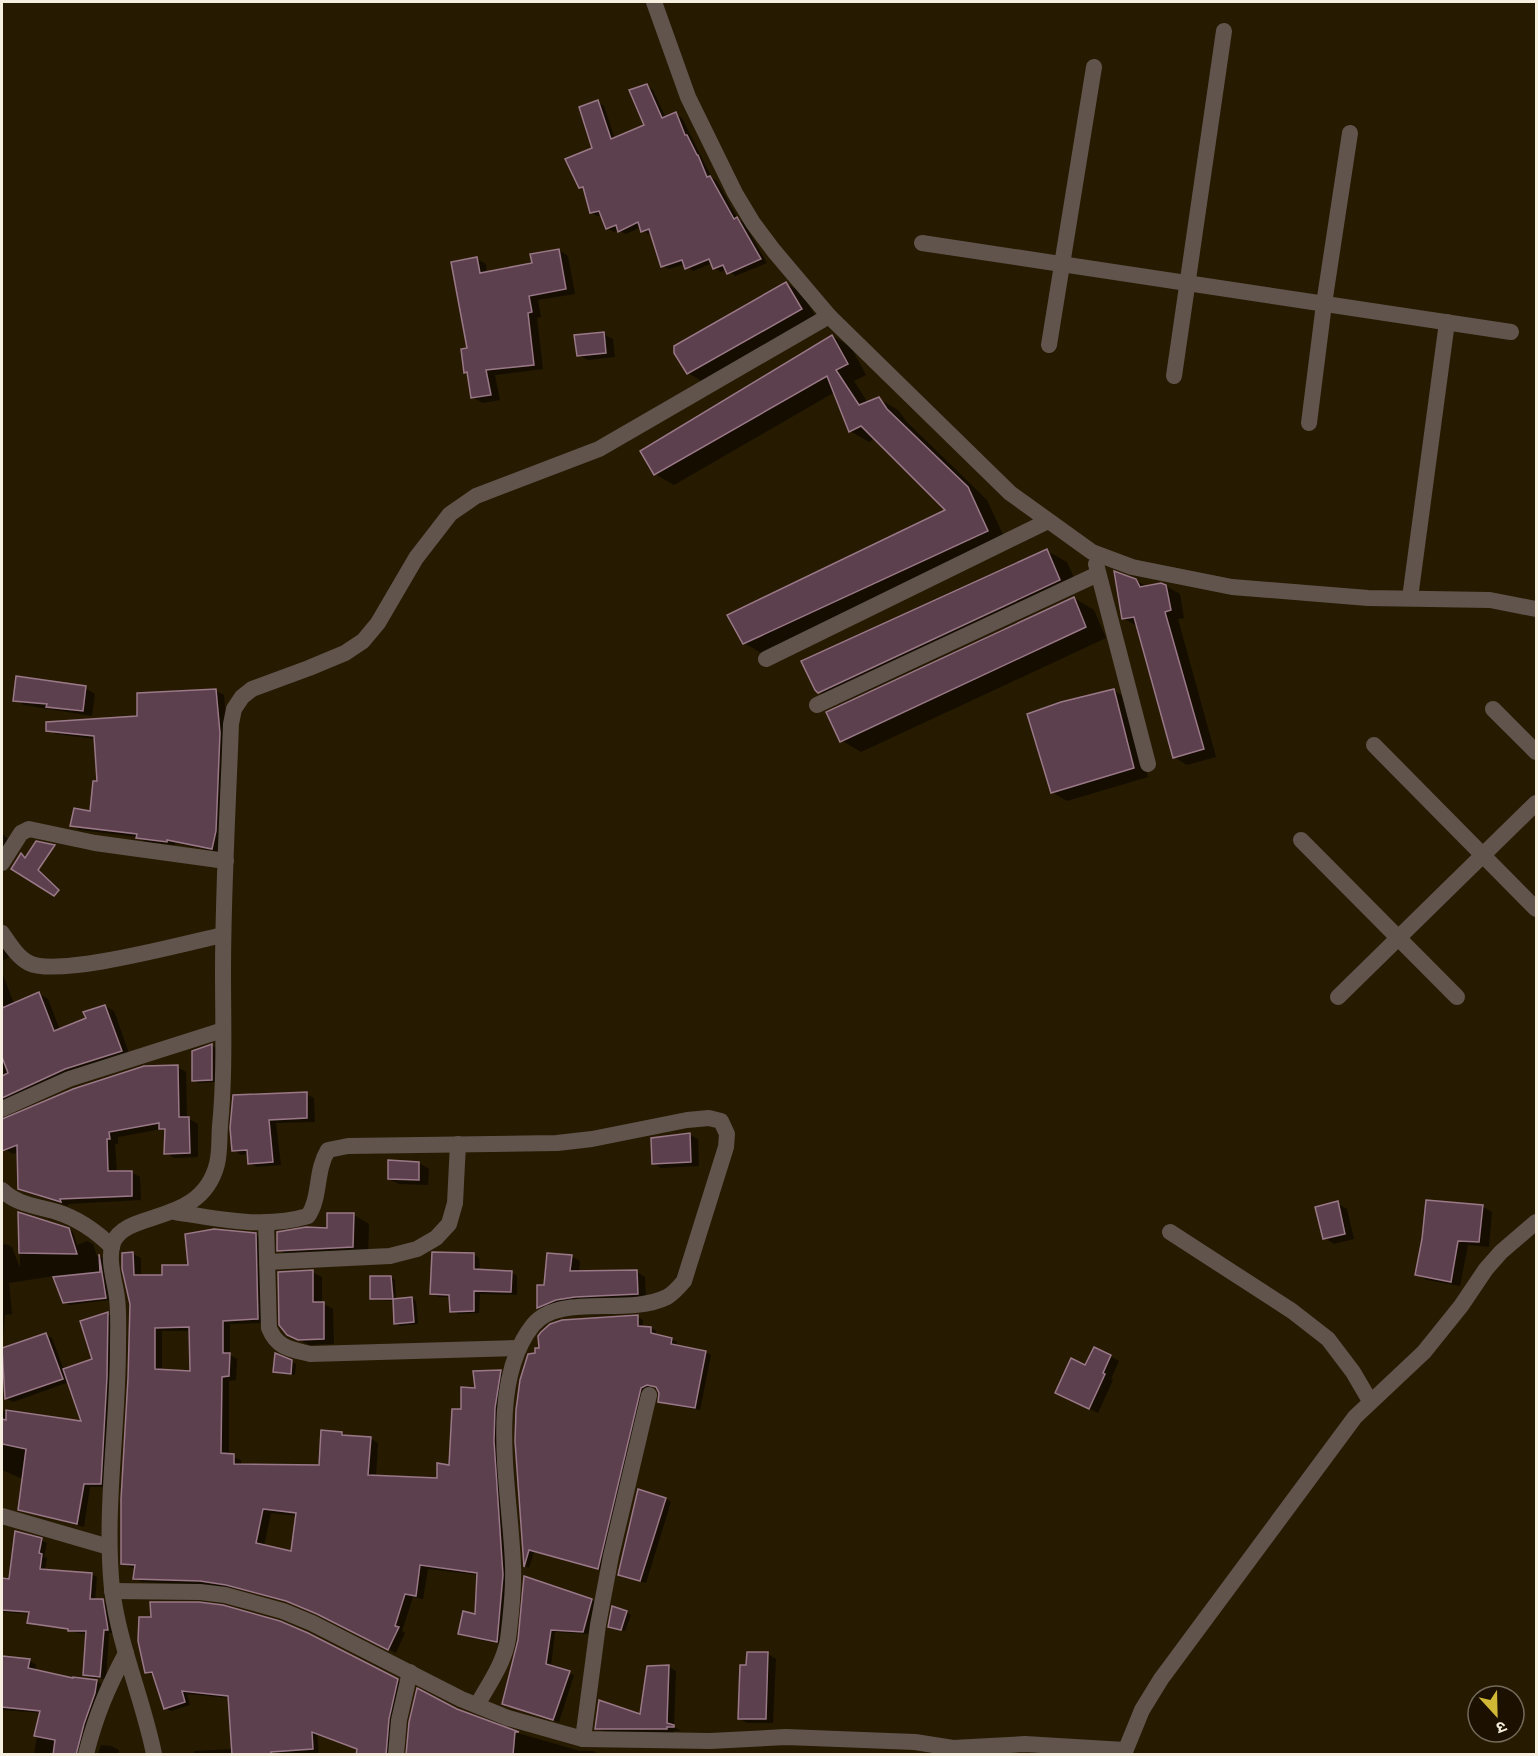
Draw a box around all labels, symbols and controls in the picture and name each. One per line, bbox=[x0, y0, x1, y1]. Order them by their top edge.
north arrow bbox=[1466, 1684, 1526, 1744]
text: उ bbox=[1493, 1717, 1510, 1739]

